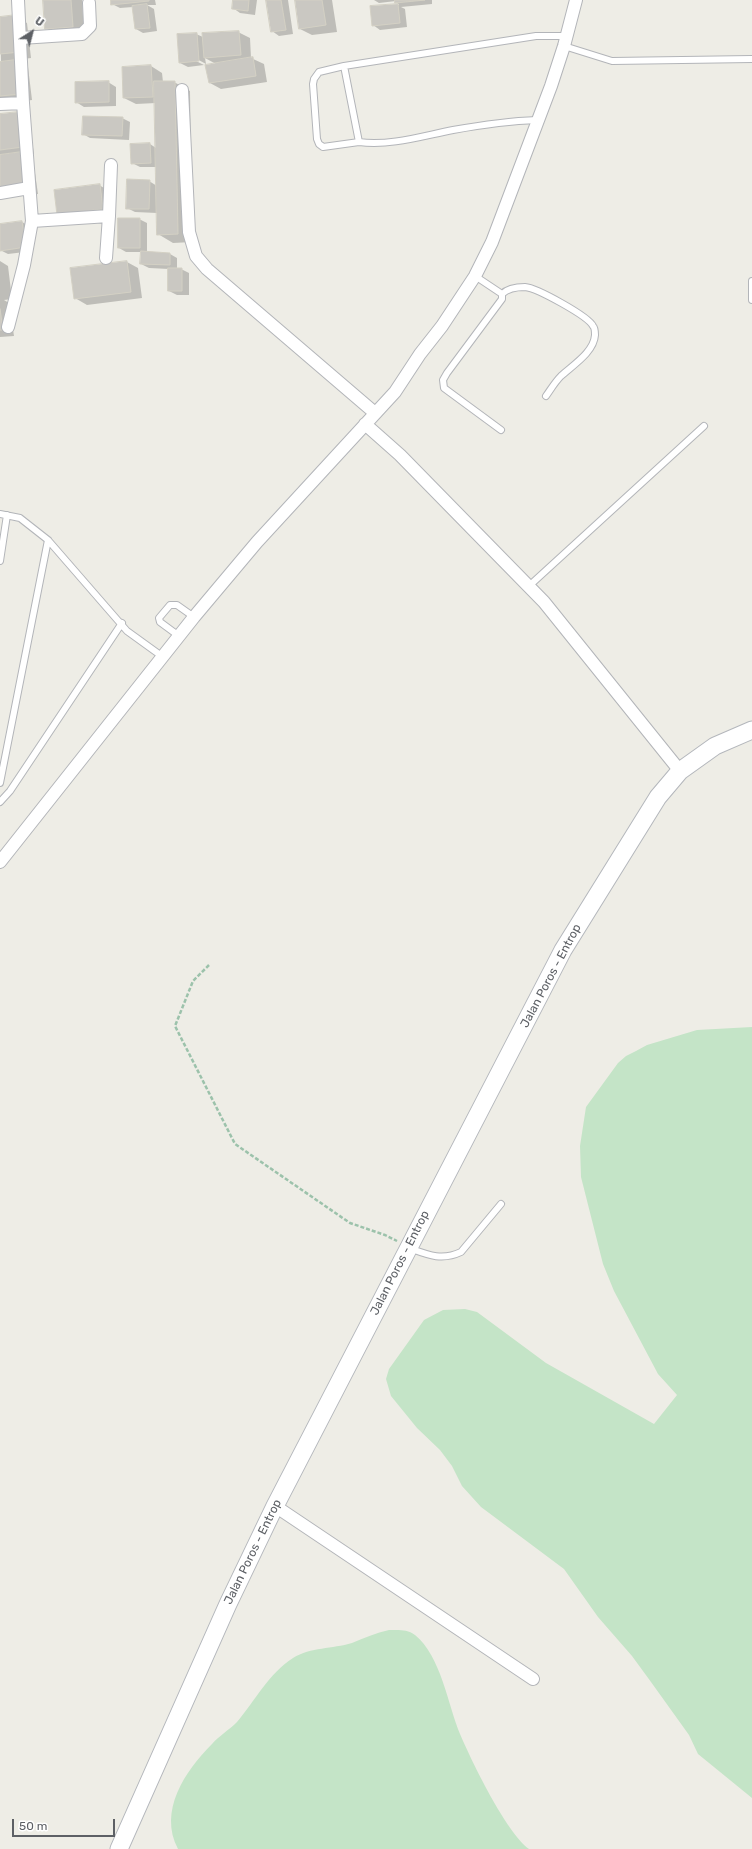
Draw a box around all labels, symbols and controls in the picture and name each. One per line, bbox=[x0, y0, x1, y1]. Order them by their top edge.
north arrow bbox=[12, 12, 52, 52]
text: U bbox=[32, 14, 46, 29]
street label: Jalan Poros - Entrop bbox=[518, 922, 584, 1030]
street label: Jalan Poros - Entrop bbox=[367, 1208, 433, 1318]
street label: Jalan Poros - Entrop bbox=[221, 1497, 285, 1607]
scale bar bbox=[14, 1811, 117, 1837]
text: 50 m bbox=[19, 1819, 47, 1833]

